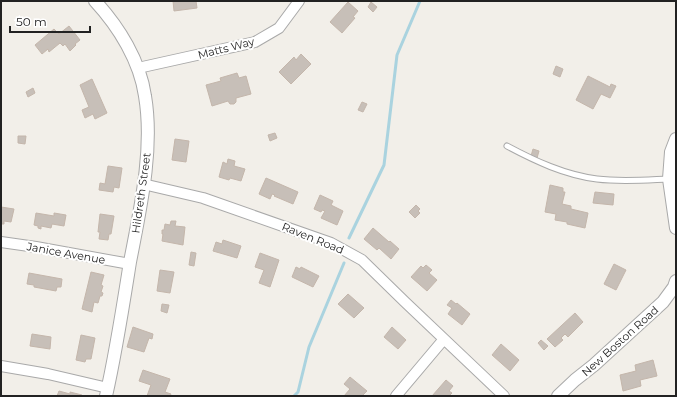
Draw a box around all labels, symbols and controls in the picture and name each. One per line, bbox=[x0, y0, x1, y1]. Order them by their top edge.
scale bar bbox=[10, 8, 90, 34]
text: 50 m bbox=[16, 14, 47, 29]
street label: Matts Way bbox=[196, 34, 256, 62]
street label: Hildreth Street bbox=[128, 151, 154, 234]
street label: Raven Road bbox=[280, 219, 346, 257]
street label: Janice Avenue bbox=[25, 239, 107, 267]
street label: New Boston Road bbox=[579, 303, 661, 379]

